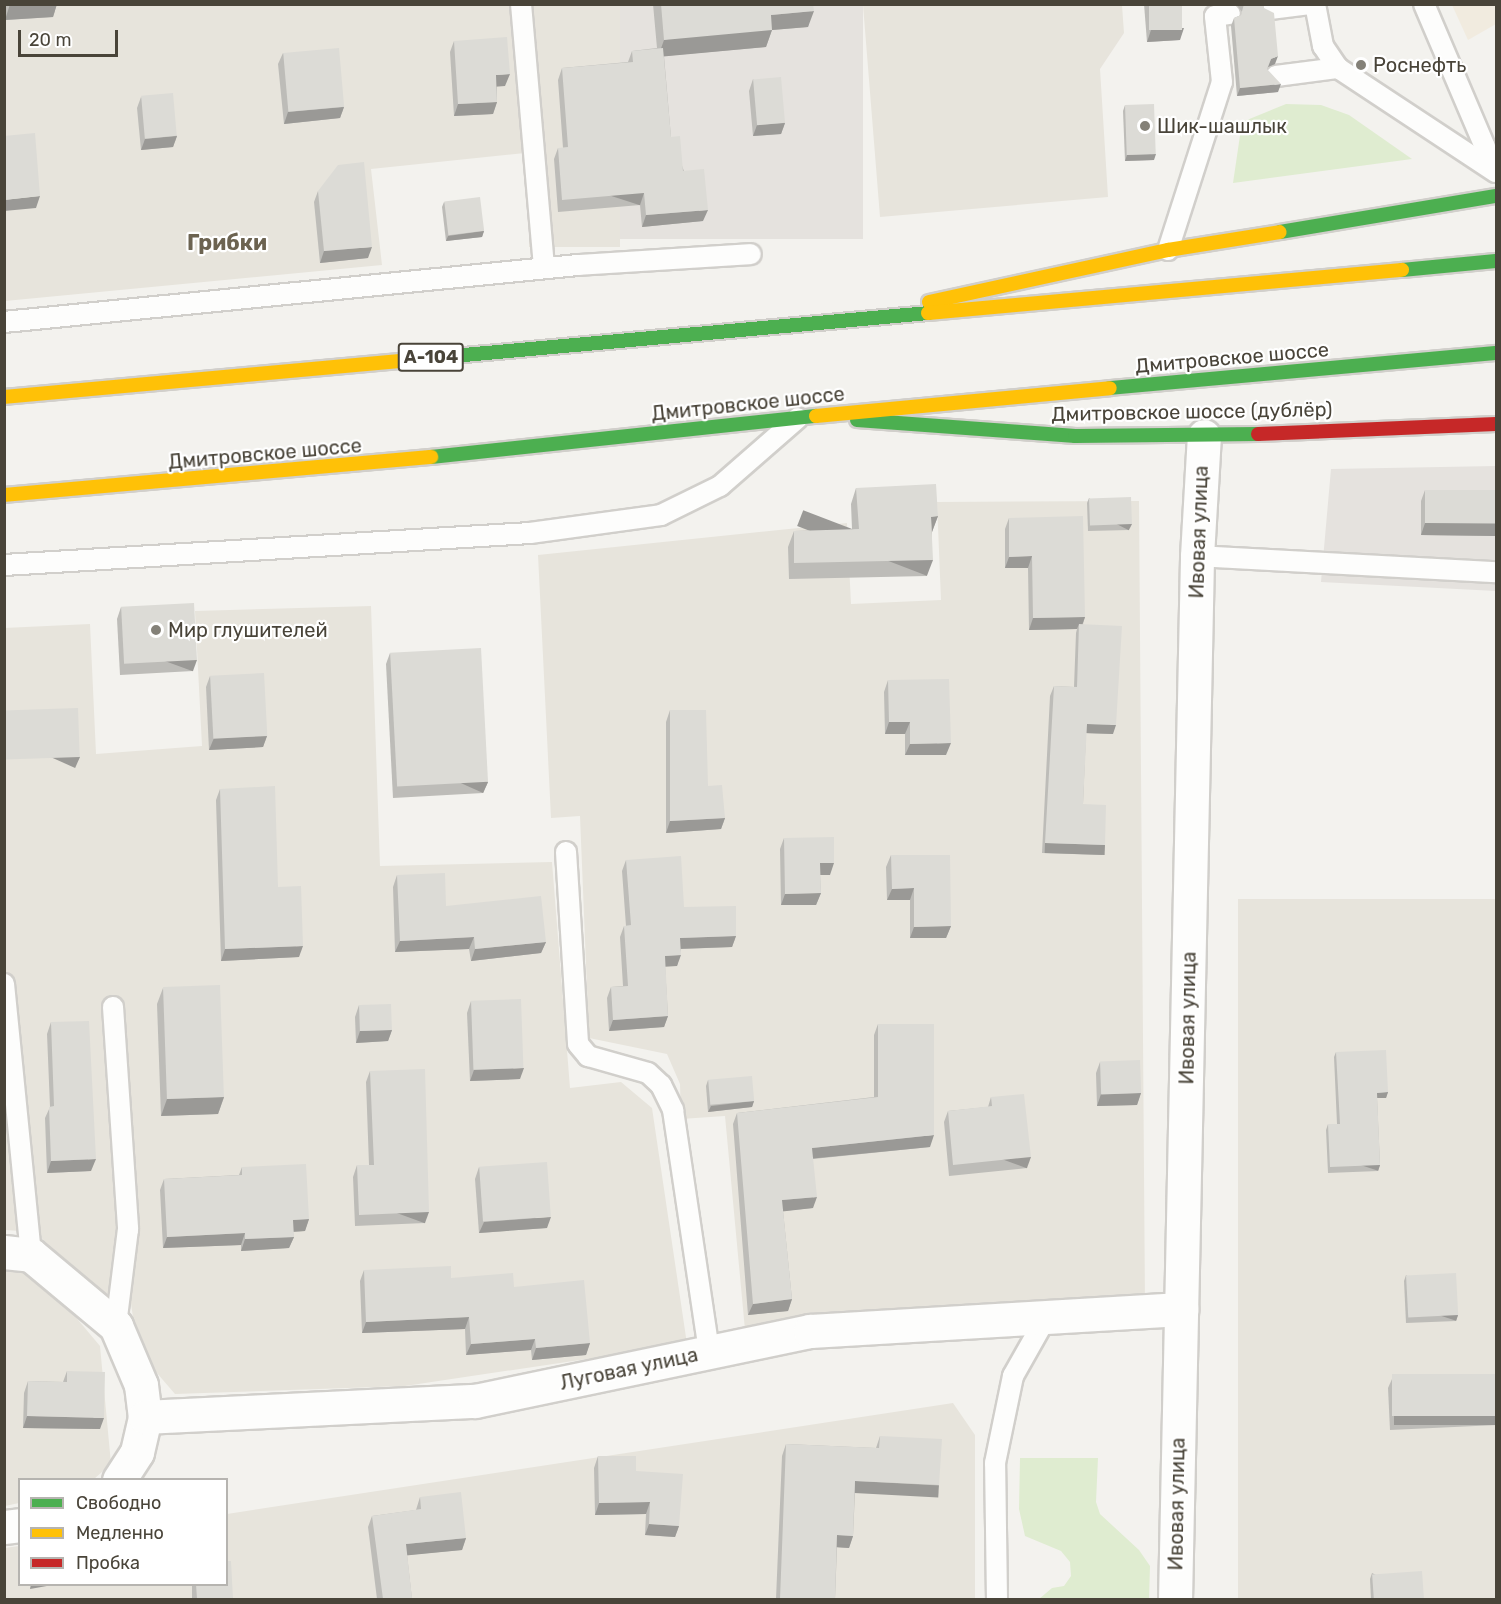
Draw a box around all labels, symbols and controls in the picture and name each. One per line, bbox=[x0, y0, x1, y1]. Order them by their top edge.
scale bar bbox=[21, 18, 122, 56]
text: 20 m bbox=[29, 29, 71, 51]
place label: Роснефть bbox=[1373, 53, 1466, 77]
marker: Роснефть bbox=[1354, 58, 1368, 72]
place label: Шик-шашлык bbox=[1157, 114, 1287, 138]
marker: Шик-шашлык bbox=[1138, 119, 1152, 133]
district label: Грибки bbox=[187, 230, 267, 256]
street label: Дмитровское шоссе bbox=[1134, 338, 1330, 378]
road number: А-104 bbox=[396, 342, 466, 372]
street label: Дмитровское шоссе bbox=[650, 382, 846, 426]
street label: Дмитровское шоссе (дублёр) bbox=[1051, 398, 1333, 426]
street label: Дмитровское шоссе bbox=[167, 434, 363, 474]
street label: Ивовая улица bbox=[1185, 465, 1213, 599]
place label: Мир глушителей bbox=[168, 618, 328, 642]
marker: Мир глушителей bbox=[149, 623, 163, 637]
street label: Ивовая улица bbox=[1175, 951, 1201, 1085]
street label: Луговая улица bbox=[558, 1343, 700, 1395]
street label: Ивовая улица bbox=[1164, 1437, 1190, 1571]
legend bbox=[18, 1478, 228, 1586]
text: Свободно bbox=[76, 1492, 161, 1514]
text: Медленно bbox=[76, 1522, 164, 1544]
text: Пробка bbox=[76, 1552, 140, 1574]

